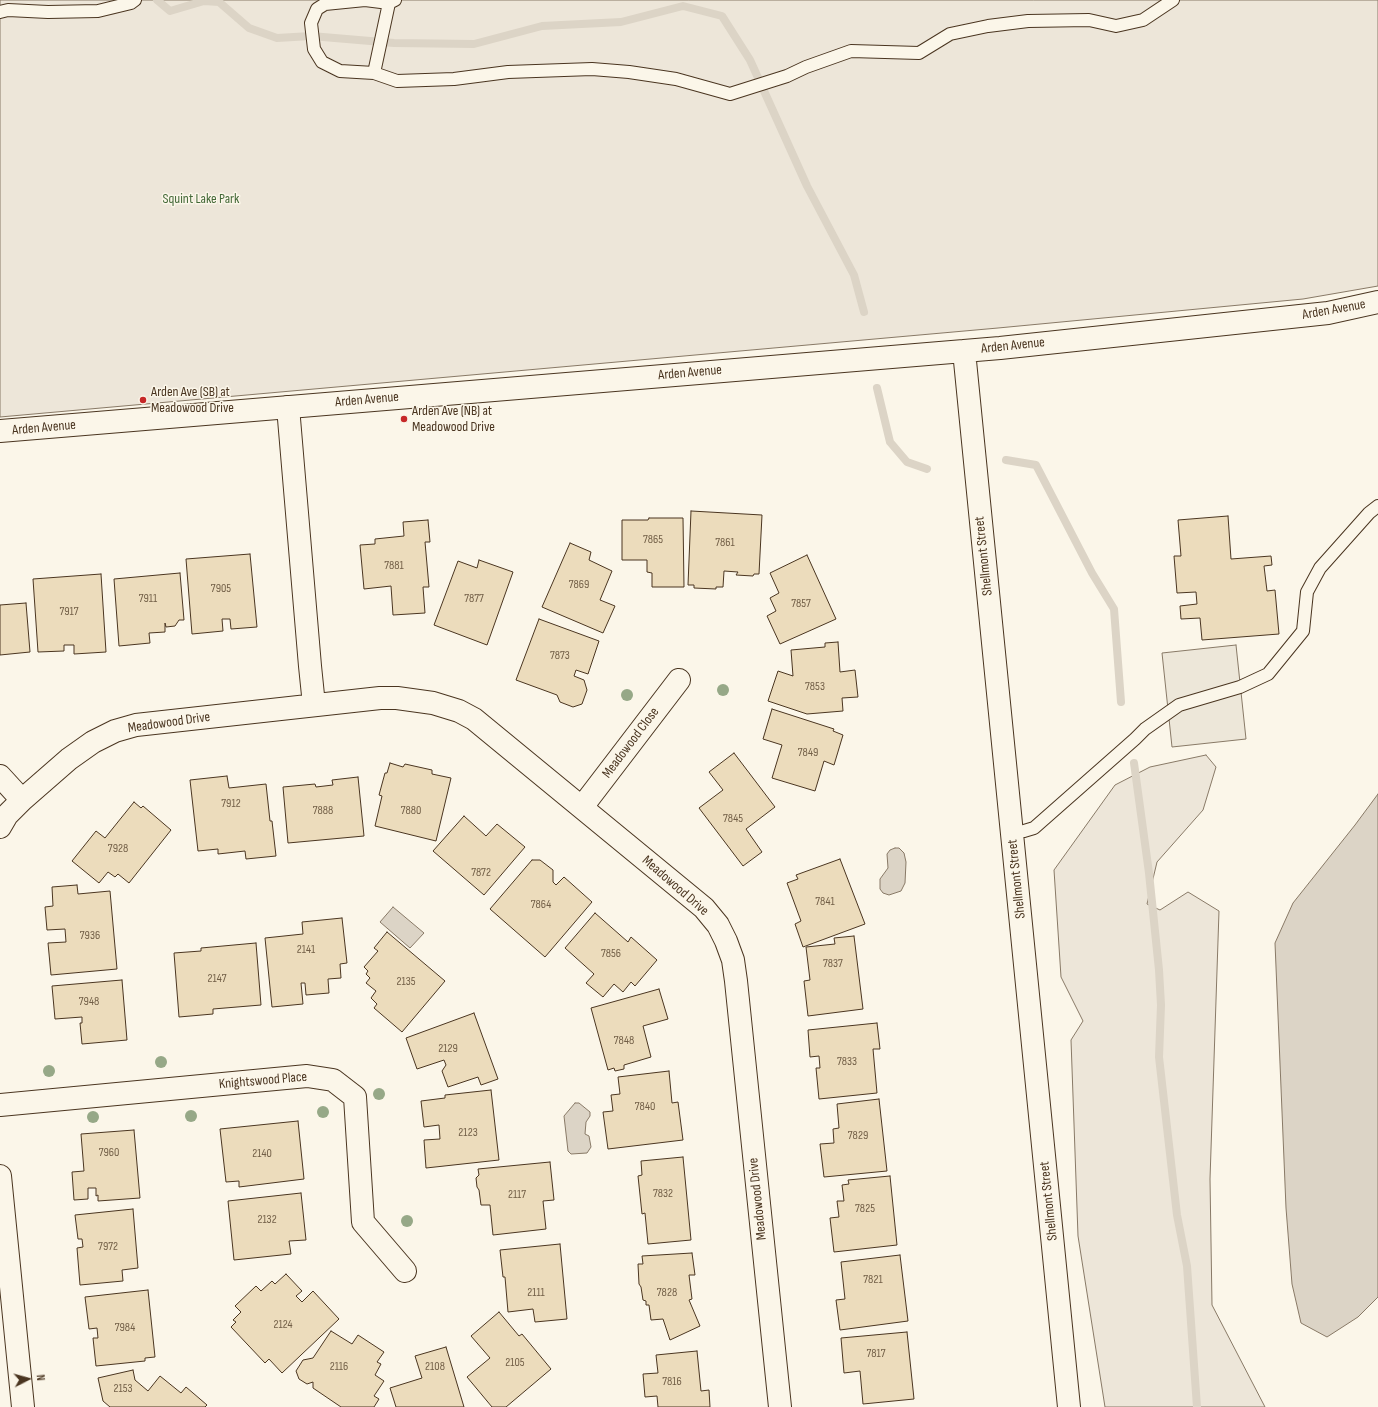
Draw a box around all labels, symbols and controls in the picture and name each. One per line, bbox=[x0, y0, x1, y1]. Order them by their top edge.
park label: Squint Lake Park bbox=[163, 191, 239, 207]
street label: Arden Avenue bbox=[1301, 296, 1367, 324]
street label: Arden Avenue bbox=[980, 334, 1046, 358]
street label: Arden Avenue bbox=[657, 362, 723, 384]
place label: Arden Ave (SB) at Meadowood Drive bbox=[151, 384, 234, 416]
street label: Arden Avenue bbox=[334, 389, 400, 411]
marker: Arden Ave (SB) at Meadowood Drive bbox=[138, 395, 148, 405]
place label: Arden Ave (NB) at Meadowood Drive bbox=[412, 403, 495, 436]
marker: Arden Ave (NB) at Meadowood Drive bbox=[399, 414, 409, 424]
street label: Arden Avenue bbox=[11, 417, 77, 439]
street label: Shellmont Street bbox=[971, 515, 997, 597]
house number: 7865 bbox=[643, 533, 663, 547]
house number: 7861 bbox=[715, 536, 735, 550]
house number: 7881 bbox=[384, 559, 404, 573]
house number: 7869 bbox=[569, 578, 589, 592]
house number: 7905 bbox=[211, 582, 231, 596]
house number: 7911 bbox=[139, 592, 157, 606]
house number: 7877 bbox=[464, 592, 484, 606]
house number: 7857 bbox=[791, 597, 811, 611]
house number: 7917 bbox=[59, 605, 79, 619]
house number: 7873 bbox=[550, 649, 570, 663]
house number: 7853 bbox=[805, 680, 825, 694]
street label: Meadowood Close bbox=[599, 704, 663, 782]
street label: Meadowood Drive bbox=[127, 709, 211, 737]
house number: 7849 bbox=[798, 746, 818, 760]
house number: 7912 bbox=[221, 797, 241, 811]
house number: 7888 bbox=[313, 804, 333, 818]
house number: 7880 bbox=[401, 804, 421, 818]
house number: 7845 bbox=[723, 812, 743, 826]
street label: Shellmont Street bbox=[1004, 838, 1030, 920]
house number: 7928 bbox=[108, 842, 128, 856]
street label: Meadowood Drive bbox=[638, 852, 712, 920]
house number: 7872 bbox=[471, 866, 491, 880]
house number: 7841 bbox=[815, 895, 835, 909]
house number: 7864 bbox=[531, 898, 551, 912]
house number: 7936 bbox=[80, 929, 100, 943]
house number: 2141 bbox=[297, 943, 315, 957]
house number: 7856 bbox=[601, 947, 621, 961]
house number: 7837 bbox=[823, 957, 843, 971]
house number: 2147 bbox=[208, 972, 226, 986]
house number: 2135 bbox=[396, 975, 416, 989]
house number: 7948 bbox=[79, 995, 99, 1009]
house number: 7848 bbox=[614, 1034, 634, 1048]
house number: 2129 bbox=[438, 1042, 458, 1056]
house number: 7833 bbox=[837, 1055, 857, 1069]
street label: Knightswood Place bbox=[218, 1069, 308, 1093]
house number: 7840 bbox=[635, 1100, 655, 1114]
house number: 2123 bbox=[458, 1126, 478, 1140]
house number: 7829 bbox=[848, 1129, 868, 1143]
house number: 7960 bbox=[99, 1146, 119, 1160]
house number: 2140 bbox=[252, 1147, 272, 1161]
street label: Meadowood Drive bbox=[745, 1157, 771, 1241]
street label: Shellmont Street bbox=[1036, 1160, 1062, 1242]
house number: 7832 bbox=[653, 1187, 673, 1201]
house number: 2117 bbox=[508, 1188, 526, 1202]
house number: 7825 bbox=[855, 1202, 875, 1216]
house number: 2132 bbox=[257, 1213, 277, 1227]
house number: 7972 bbox=[98, 1240, 118, 1254]
house number: 7821 bbox=[863, 1273, 883, 1287]
house number: 2111 bbox=[527, 1286, 545, 1300]
house number: 7828 bbox=[657, 1286, 677, 1300]
house number: 2124 bbox=[273, 1318, 293, 1332]
house number: 7984 bbox=[115, 1321, 135, 1335]
house number: 7817 bbox=[867, 1347, 885, 1361]
house number: 2105 bbox=[505, 1356, 525, 1370]
north arrow bbox=[8, 1359, 48, 1399]
house number: 2116 bbox=[330, 1360, 348, 1374]
house number: 2108 bbox=[425, 1360, 445, 1374]
text: N bbox=[34, 1374, 47, 1381]
house number: 7816 bbox=[662, 1375, 682, 1389]
house number: 2153 bbox=[113, 1382, 133, 1396]

